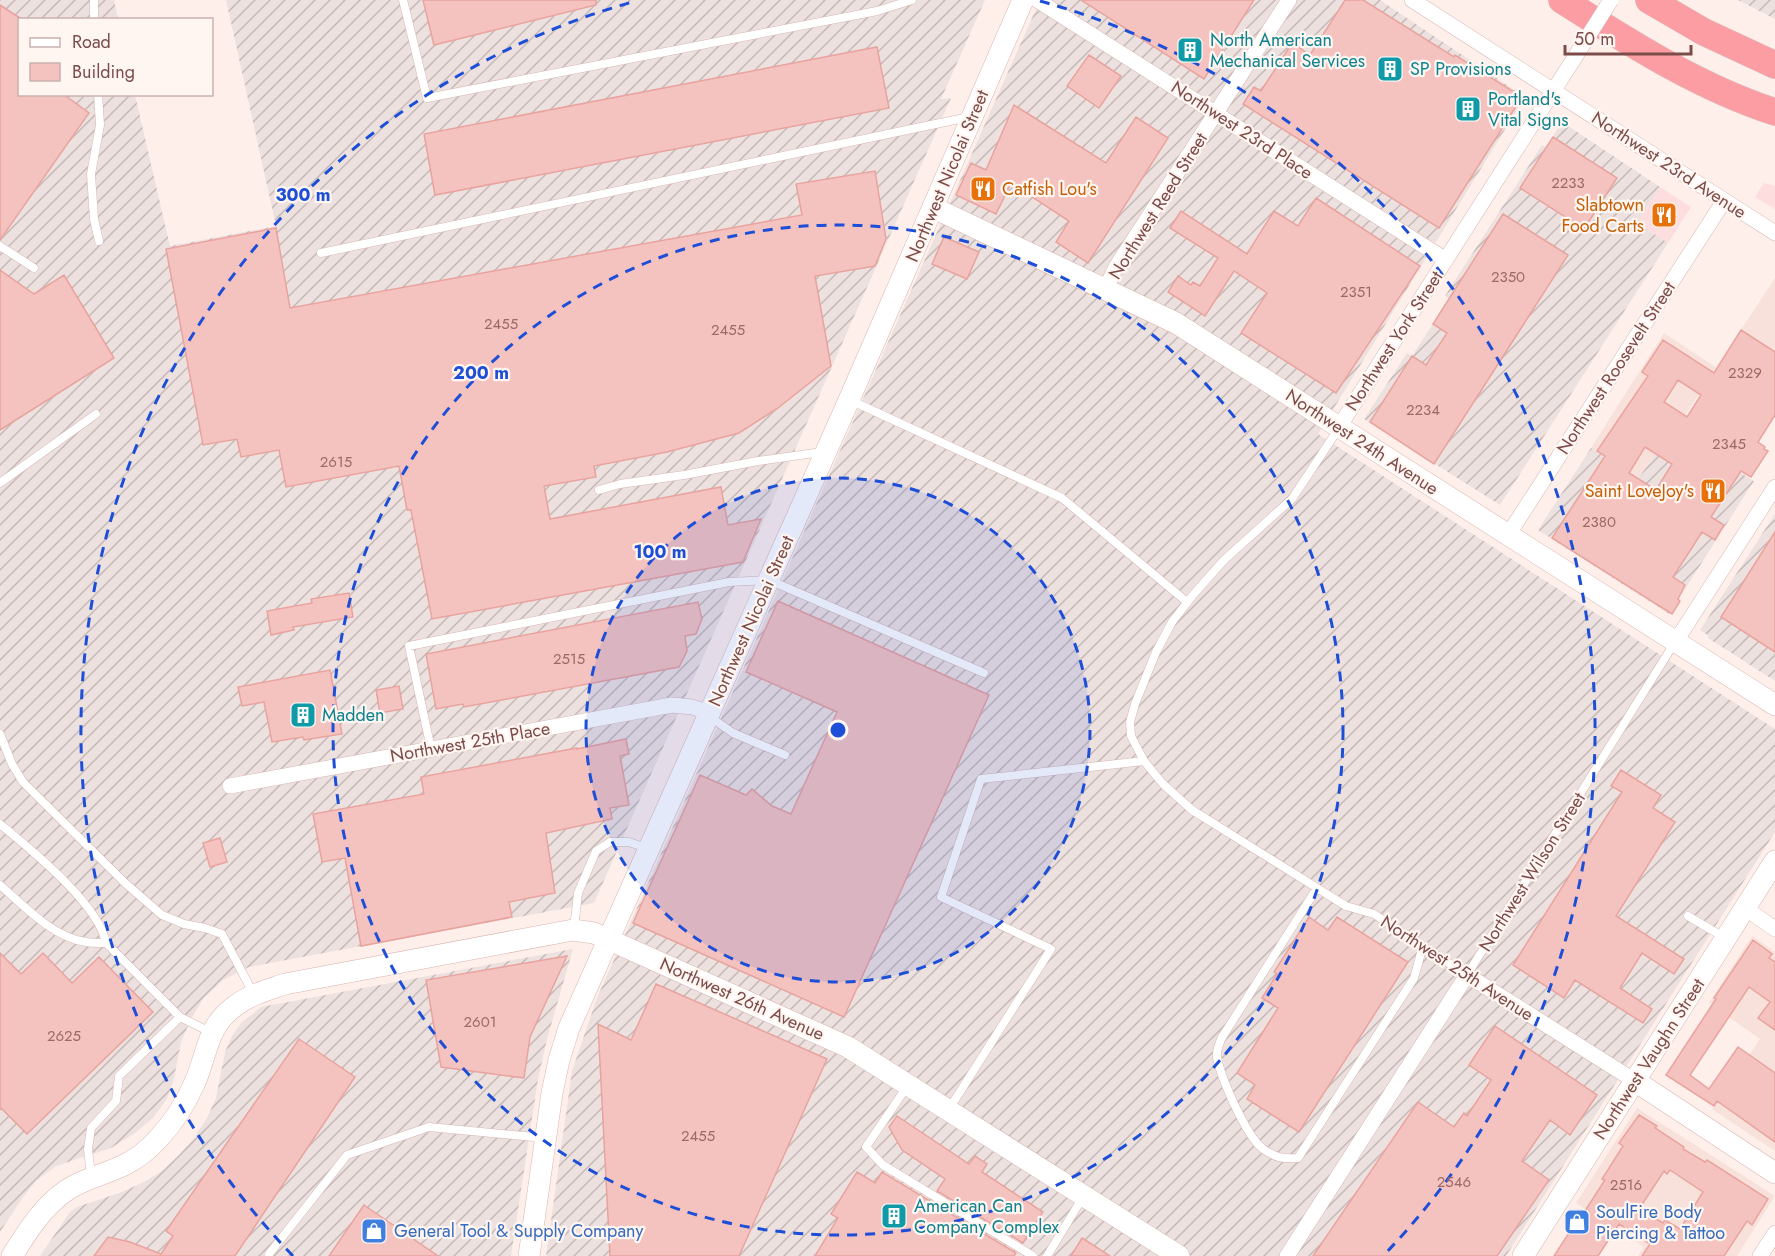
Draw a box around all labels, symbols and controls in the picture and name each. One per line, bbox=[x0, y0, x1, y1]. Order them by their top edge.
legend bbox=[18, 18, 213, 96]
scale bar bbox=[1565, 18, 1691, 56]
text: 50 m bbox=[1574, 26, 1614, 52]
place label: North American Mechanical Services bbox=[1210, 27, 1365, 74]
text: Road bbox=[72, 29, 111, 55]
building icon: North American Mechanical Services bbox=[1175, 35, 1205, 65]
building icon: SP Provisions bbox=[1375, 54, 1405, 84]
place label: SP Provisions bbox=[1410, 56, 1511, 82]
text: Building bbox=[72, 59, 135, 85]
street label: Northwest 23rd Place bbox=[1166, 74, 1318, 186]
street label: Northwest Nicolai Street bbox=[899, 85, 995, 266]
place label: Portland's Vital Signs bbox=[1488, 86, 1569, 133]
building icon: Portland's Vital Signs bbox=[1453, 94, 1483, 124]
street label: Northwest 23rd Avenue bbox=[1587, 105, 1751, 225]
street label: Northwest Reed Street bbox=[1102, 127, 1214, 285]
house number: 2233 bbox=[1551, 172, 1585, 194]
restaurant icon: Catfish Lou's bbox=[968, 174, 998, 204]
place label: Catfish Lou's bbox=[1002, 176, 1097, 202]
text: 300 m bbox=[275, 182, 331, 208]
place label: Slabtown Food Carts bbox=[1561, 192, 1644, 239]
restaurant icon: Slabtown Food Carts bbox=[1649, 200, 1679, 230]
street label: Northwest York Street bbox=[1339, 265, 1449, 416]
house number: 2350 bbox=[1491, 266, 1525, 288]
street label: Northwest Roosevelt Street bbox=[1550, 276, 1682, 460]
house number: 2351 bbox=[1340, 281, 1372, 303]
house number: 2455 bbox=[484, 313, 518, 335]
house number: 2455 bbox=[711, 319, 745, 341]
text: 200 m bbox=[453, 360, 509, 386]
house number: 2329 bbox=[1728, 362, 1762, 384]
street label: Northwest 24th Avenue bbox=[1280, 383, 1444, 501]
house number: 2234 bbox=[1406, 399, 1440, 421]
house number: 2345 bbox=[1712, 433, 1746, 455]
house number: 2615 bbox=[320, 451, 352, 473]
restaurant icon: Saint LoveJoy's bbox=[1698, 476, 1728, 506]
place label: Saint LoveJoy's bbox=[1585, 478, 1694, 504]
house number: 2380 bbox=[1582, 511, 1616, 533]
street label: Northwest Nicolai Street bbox=[702, 531, 801, 711]
text: 100 m bbox=[633, 539, 687, 565]
house number: 2515 bbox=[553, 648, 585, 670]
building icon: Madden bbox=[288, 700, 318, 730]
place label: Madden bbox=[322, 702, 384, 728]
street label: Northwest 25th Place bbox=[388, 715, 552, 769]
centre of rings bbox=[828, 720, 848, 740]
street label: Northwest Wilson Street bbox=[1472, 787, 1592, 957]
street label: Northwest 25th Avenue bbox=[1375, 909, 1539, 1027]
street label: Northwest 26th Avenue bbox=[656, 951, 828, 1047]
street label: Northwest Vaughn Street bbox=[1587, 973, 1711, 1145]
house number: 2601 bbox=[464, 1011, 496, 1033]
house number: 2625 bbox=[47, 1025, 81, 1047]
house number: 2455 bbox=[681, 1125, 715, 1147]
house number: 2546 bbox=[1437, 1171, 1471, 1193]
house number: 2516 bbox=[1610, 1174, 1642, 1196]
place label: American Can Company Complex bbox=[914, 1193, 1059, 1240]
place label: SoulFire Body Piercing & Tattoo bbox=[1596, 1199, 1725, 1246]
building icon: American Can Company Complex bbox=[879, 1201, 909, 1231]
shop icon: SoulFire Body Piercing & Tattoo bbox=[1562, 1207, 1592, 1237]
shop icon: General Tool & Supply Company bbox=[359, 1216, 389, 1246]
place label: General Tool & Supply Company bbox=[394, 1218, 643, 1244]

